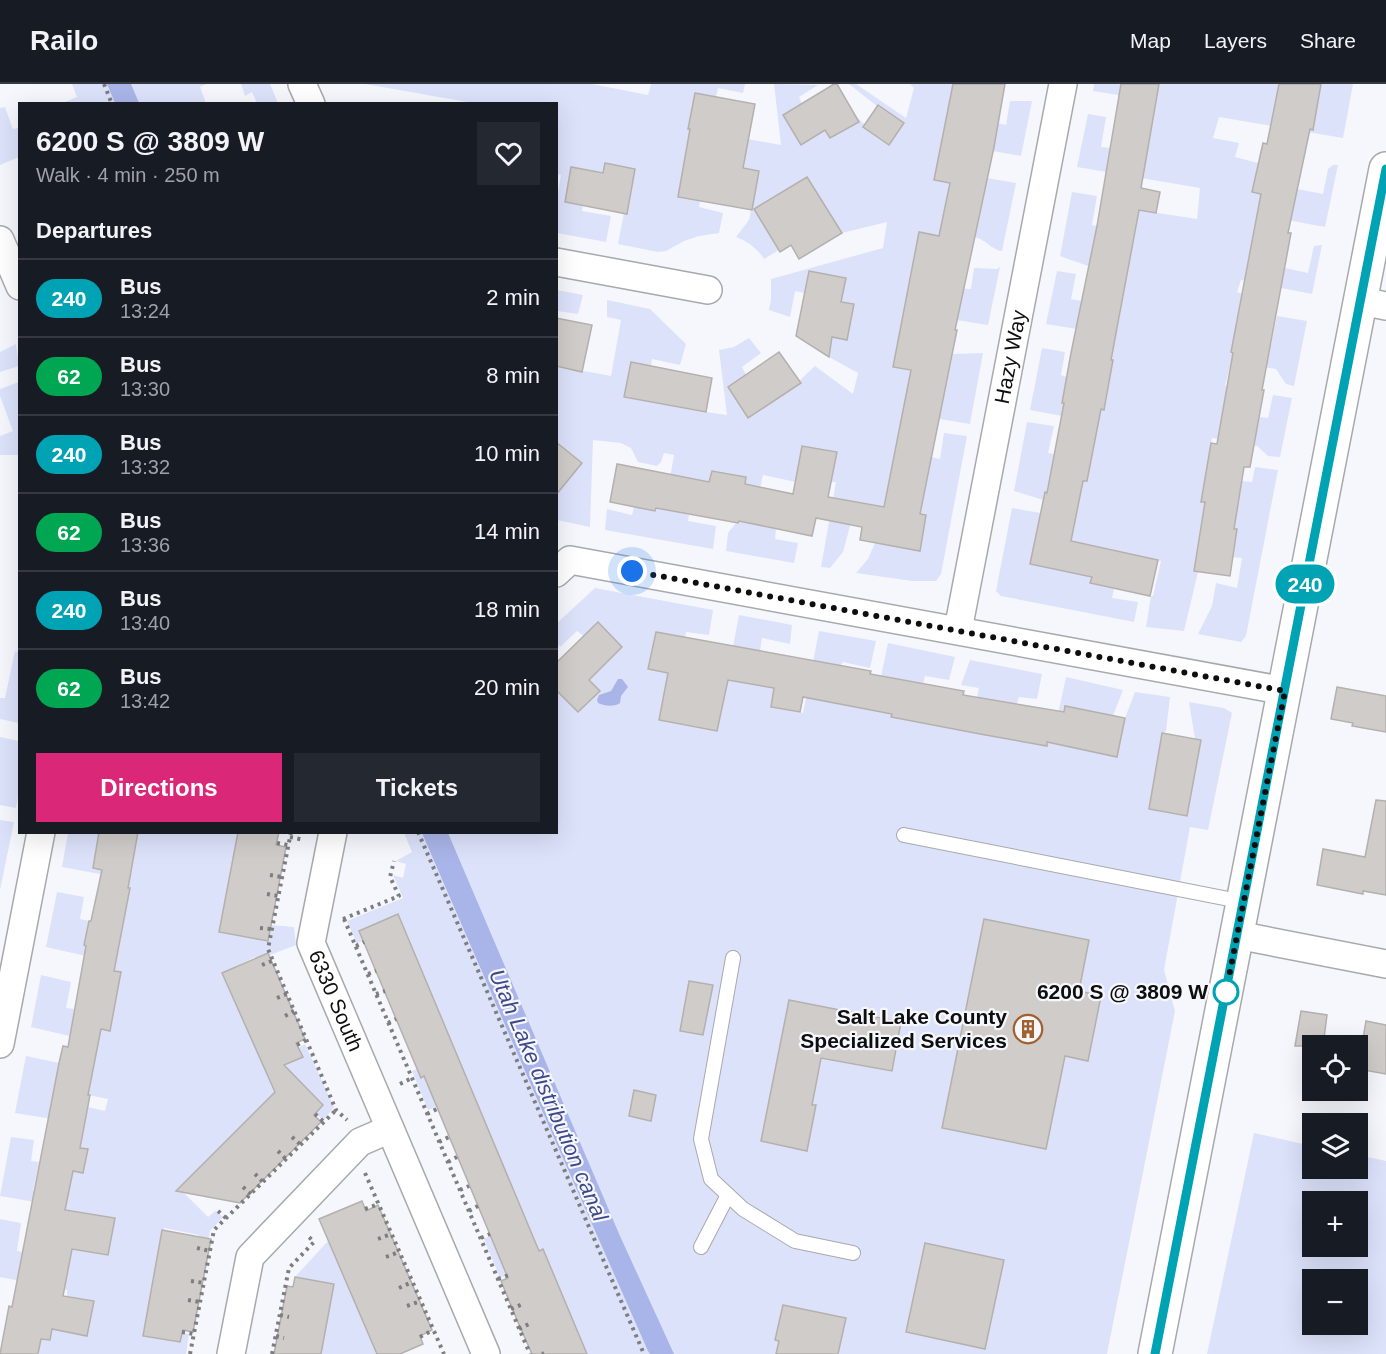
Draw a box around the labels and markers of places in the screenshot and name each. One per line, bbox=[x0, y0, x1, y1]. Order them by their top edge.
marker: 6200 S @ 3809 W bbox=[1213, 979, 1239, 1005]
place label: 6200 S @ 3809 W bbox=[1037, 980, 1208, 1003]
place label: Salt Lake County Specialized Services bbox=[800, 1005, 1007, 1052]
building icon: Salt Lake County Specialized Services bbox=[1012, 1013, 1044, 1045]

